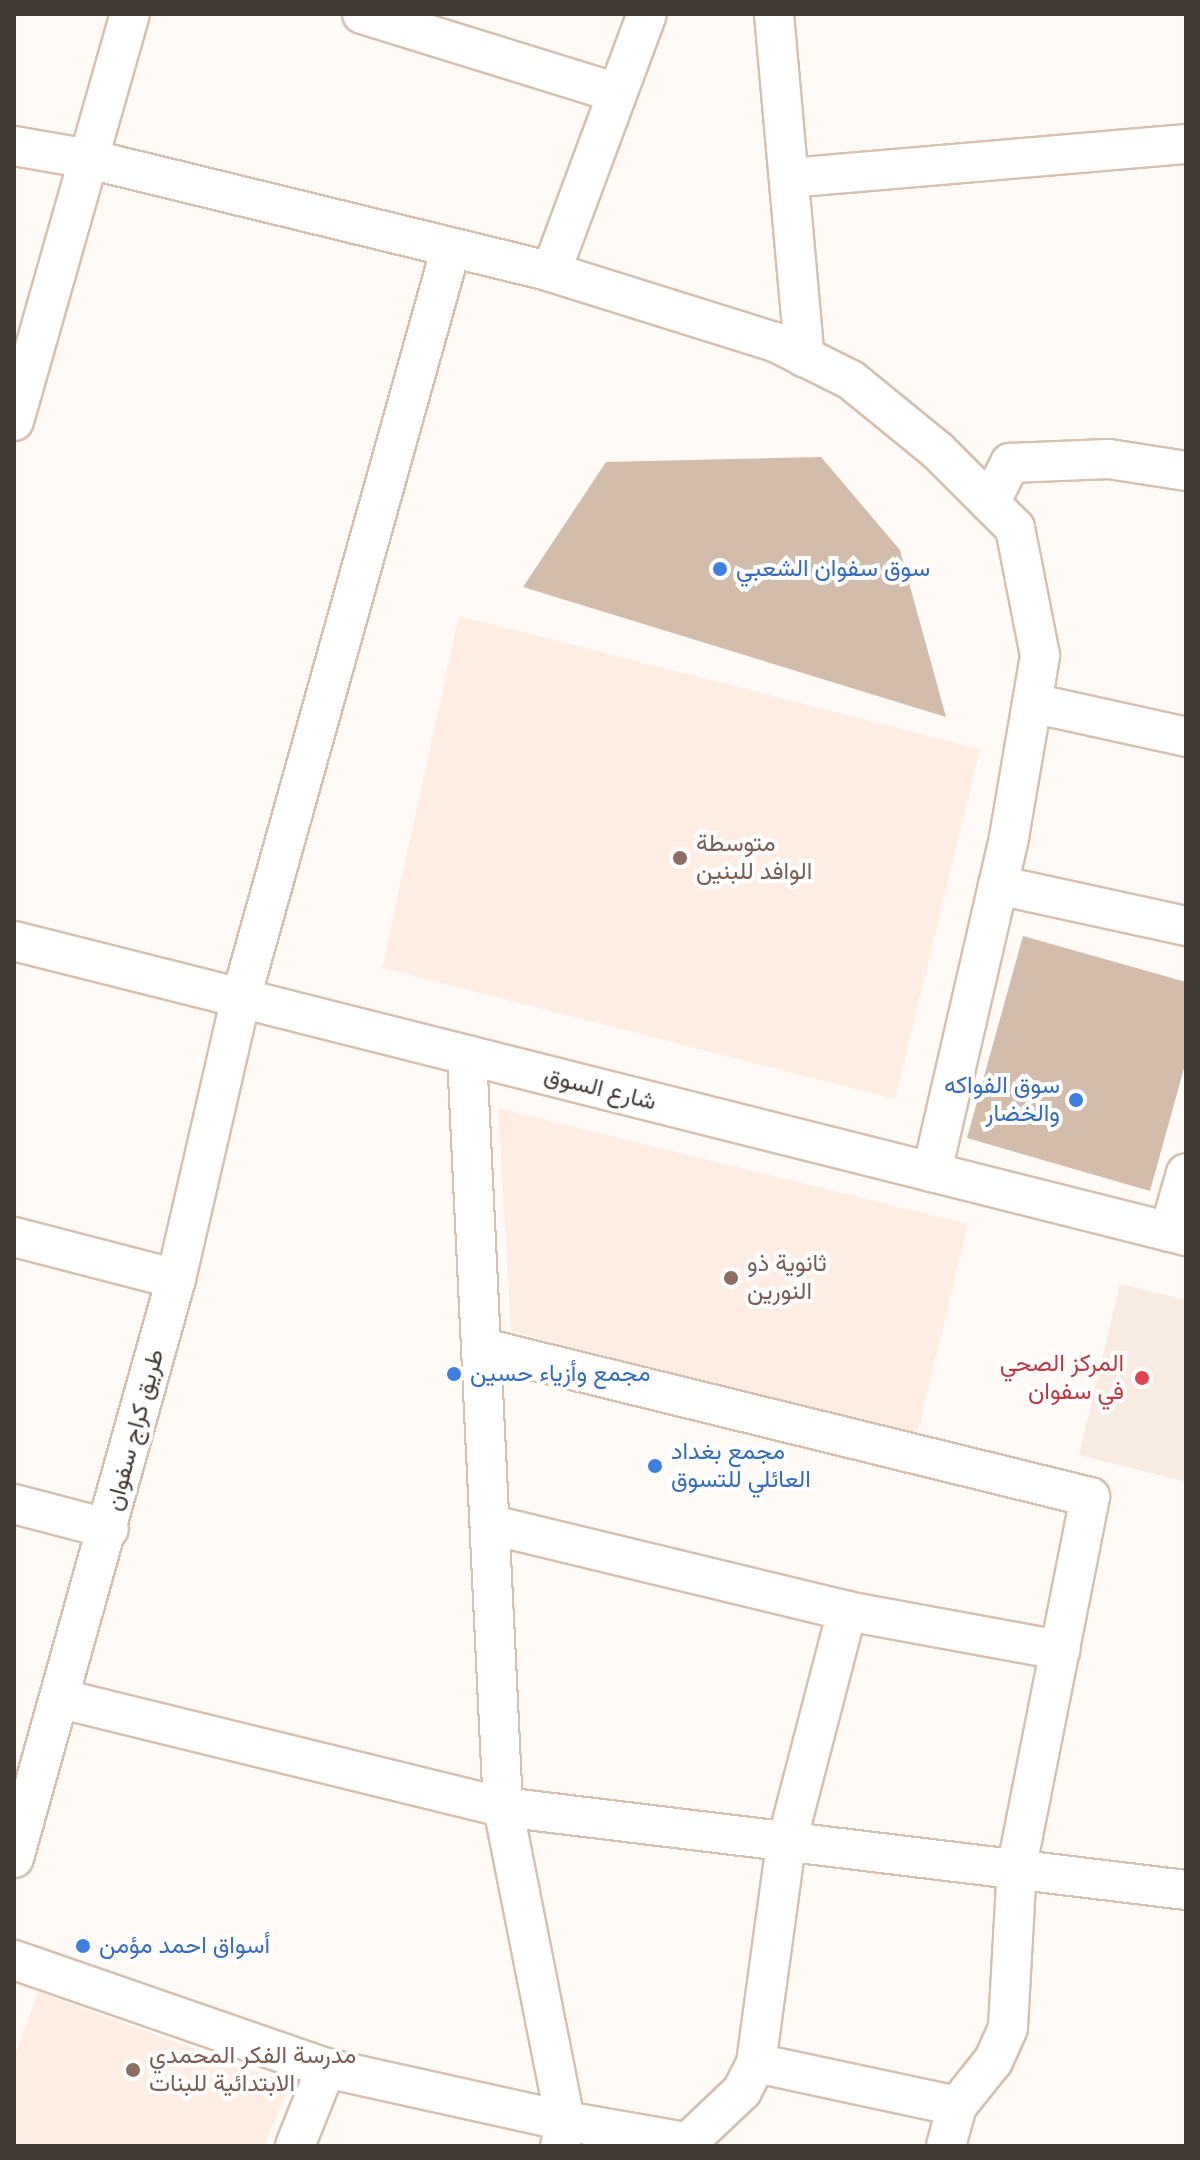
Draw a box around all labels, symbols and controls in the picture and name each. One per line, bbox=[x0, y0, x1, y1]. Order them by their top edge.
place label: سوق سفوان الشعبي bbox=[736, 555, 930, 583]
marker: سوق سفوان الشعبي bbox=[711, 560, 729, 578]
place label: متوسطة الوافد للبنين bbox=[696, 830, 812, 886]
marker: متوسطة الوافد للبنين bbox=[671, 849, 689, 867]
street label: شارع السوق bbox=[541, 1061, 659, 1117]
place label: سوق الفواكه والخضار bbox=[944, 1072, 1060, 1128]
marker: سوق الفواكه والخضار bbox=[1067, 1091, 1085, 1109]
place label: ثانوية ذو النورين bbox=[747, 1250, 827, 1306]
marker: ثانوية ذو النورين bbox=[722, 1269, 740, 1287]
street label: طريق كراج سفوان bbox=[100, 1346, 170, 1514]
place label: المركز الصحي في سفوان bbox=[1000, 1350, 1124, 1406]
place label: مجمع وأزياء حسين bbox=[470, 1360, 650, 1388]
marker: مجمع وأزياء حسين bbox=[445, 1365, 463, 1383]
marker: المركز الصحي في سفوان bbox=[1131, 1367, 1153, 1389]
place label: مجمع بغداد العائلي للتسوق bbox=[671, 1438, 811, 1494]
marker: مجمع بغداد العائلي للتسوق bbox=[646, 1457, 664, 1475]
place label: أسواق احمد مؤمن bbox=[99, 1932, 270, 1960]
marker: أسواق احمد مؤمن bbox=[74, 1937, 92, 1955]
place label: مدرسة الفكر المحمدي الابتدائية للبنات bbox=[149, 2042, 356, 2098]
marker: مدرسة الفكر المحمدي الابتدائية للبنات bbox=[124, 2061, 142, 2079]

